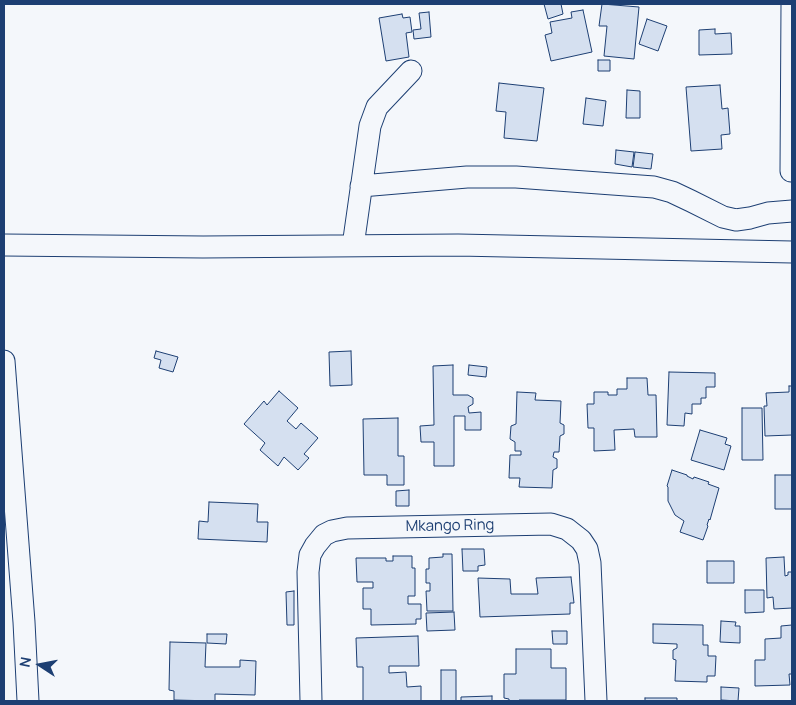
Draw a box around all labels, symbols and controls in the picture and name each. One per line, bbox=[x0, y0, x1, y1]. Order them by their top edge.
street label: Mkango Ring bbox=[405, 516, 495, 536]
north arrow bbox=[15, 640, 65, 690]
text: N bbox=[14, 655, 35, 669]

